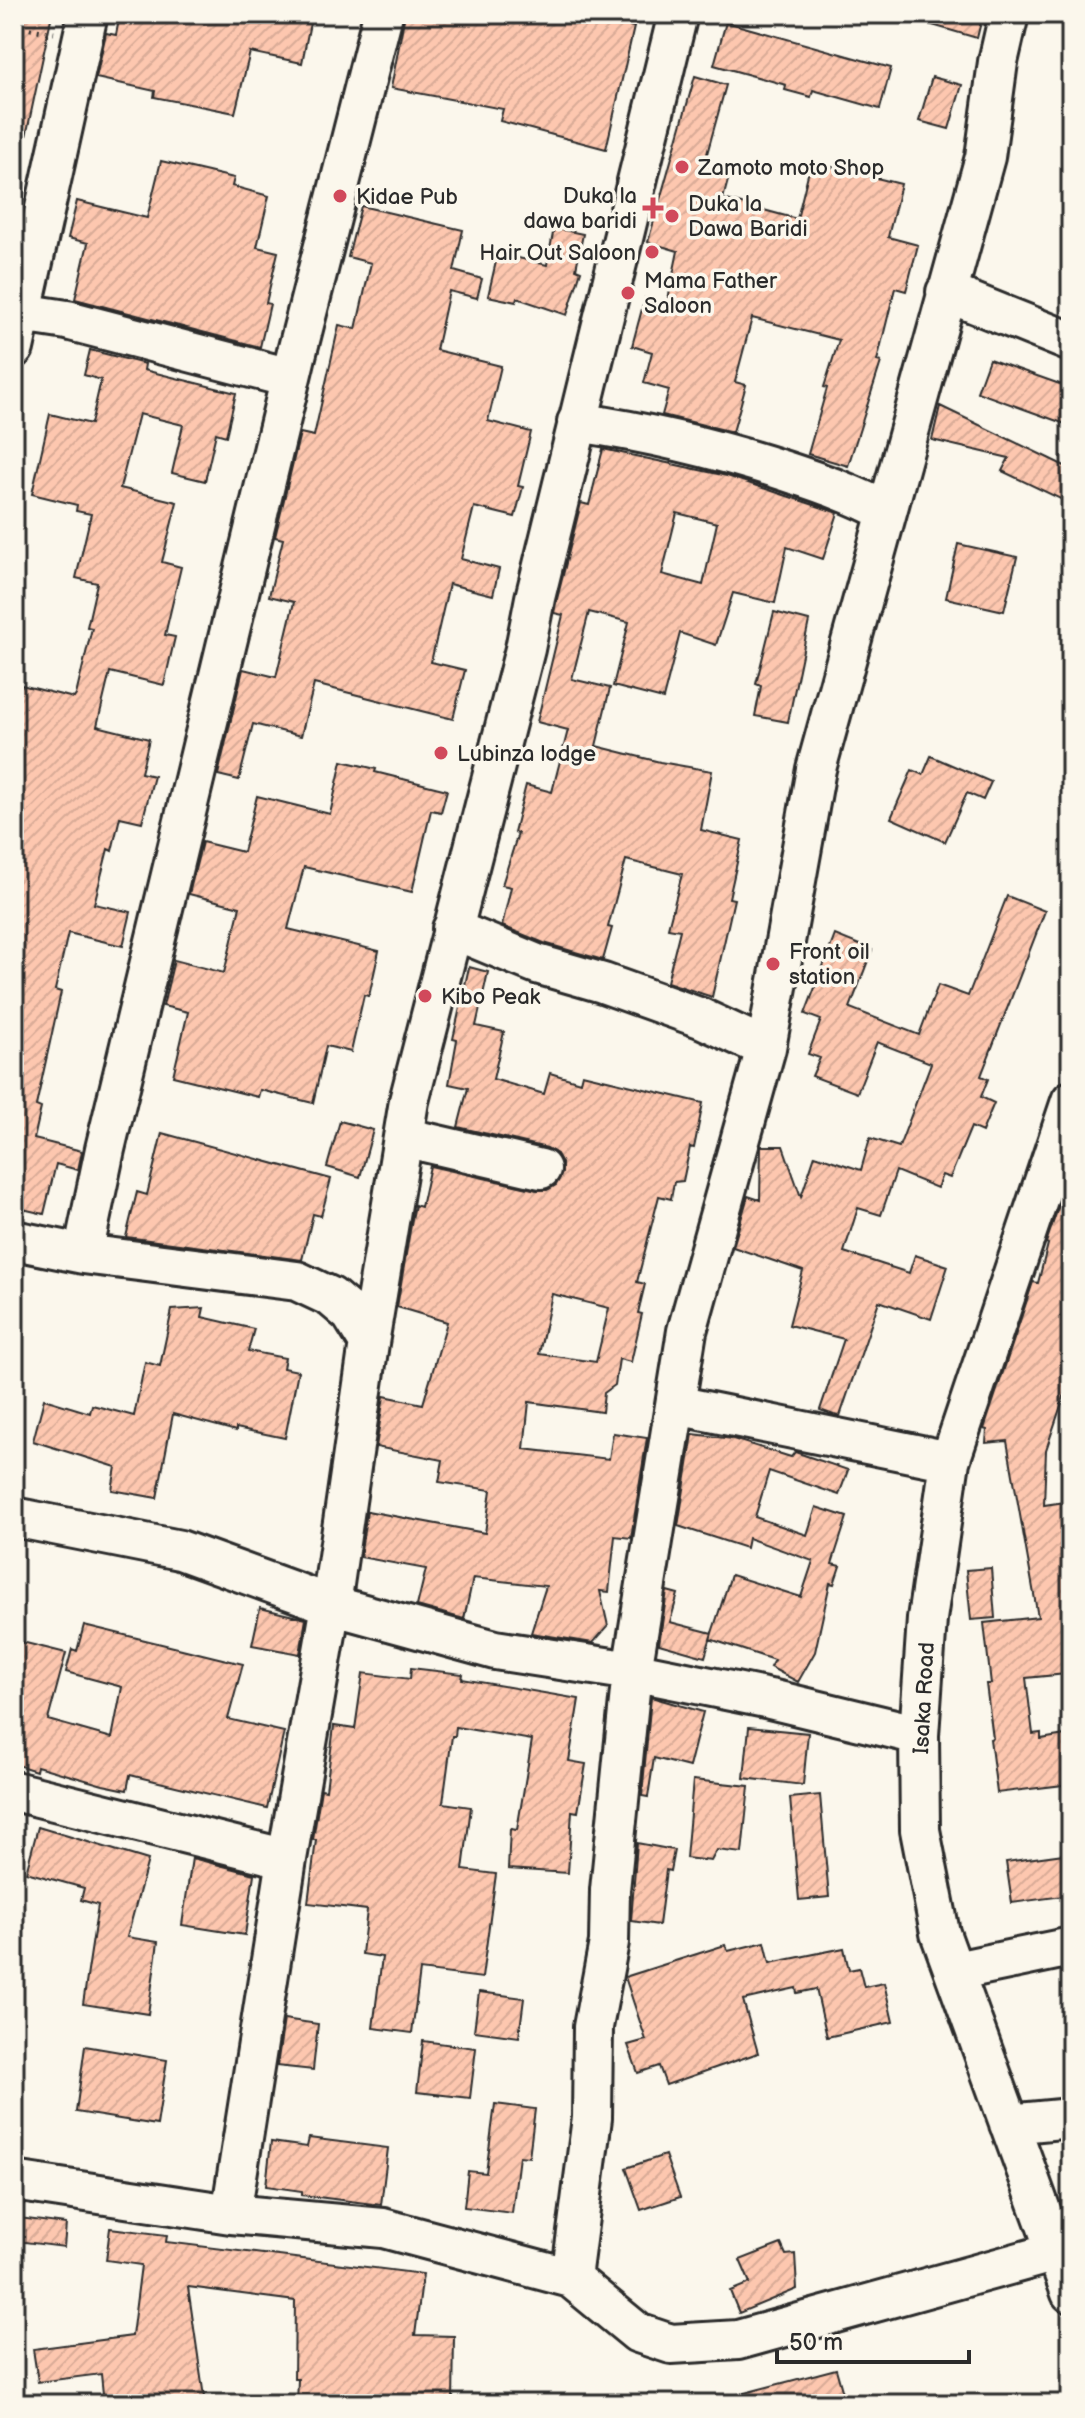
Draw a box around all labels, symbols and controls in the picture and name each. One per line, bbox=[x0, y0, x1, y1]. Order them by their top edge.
place label: Zamoto moto Shop bbox=[697, 155, 884, 182]
marker: Zamoto moto Shop bbox=[673, 158, 691, 176]
place label: Duka la dawa baridi bbox=[523, 183, 637, 235]
place label: Kidae Pub bbox=[356, 184, 458, 211]
marker: Kidae Pub bbox=[331, 187, 349, 205]
place label: Duka la Dawa Baridi bbox=[688, 191, 808, 243]
marker: Duka la dawa baridi bbox=[644, 199, 662, 217]
marker: Duka la Dawa Baridi bbox=[663, 207, 681, 225]
place label: Hair Out Saloon bbox=[479, 240, 636, 267]
marker: Hair Out Saloon bbox=[643, 243, 661, 261]
place label: Mama Father Saloon bbox=[644, 268, 778, 320]
marker: Mama Father Saloon bbox=[619, 284, 637, 302]
place label: Lubinza lodge bbox=[457, 741, 596, 768]
marker: Lubinza lodge bbox=[432, 744, 450, 762]
place label: Front oil station bbox=[789, 939, 870, 991]
marker: Front oil station bbox=[764, 955, 782, 973]
place label: Kibo Peak bbox=[441, 984, 541, 1011]
marker: Kibo Peak bbox=[416, 987, 434, 1005]
street label: Isaka Road bbox=[908, 1641, 941, 1755]
scale bar bbox=[777, 2314, 969, 2364]
text: 50 m bbox=[789, 2328, 843, 2357]

